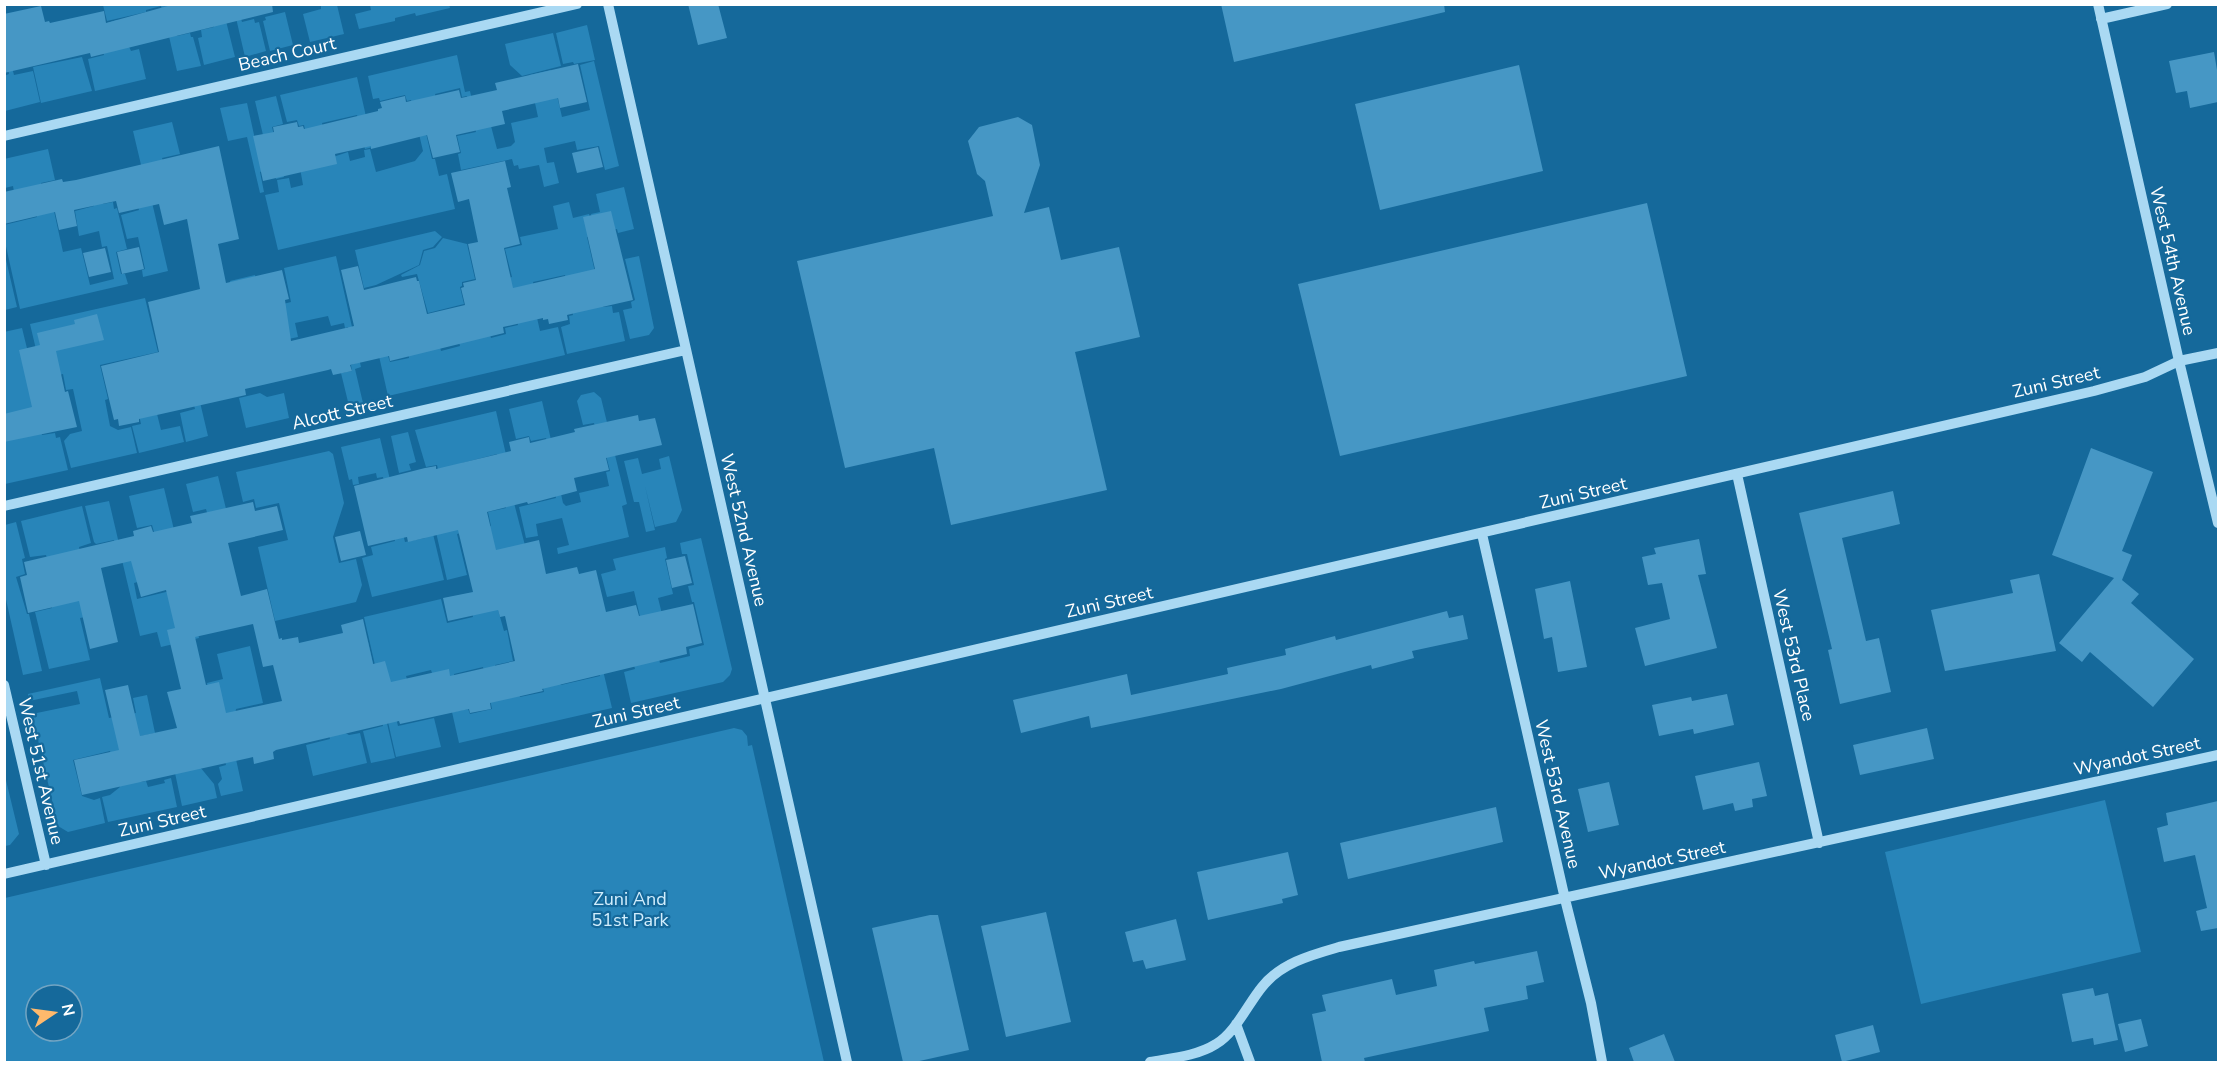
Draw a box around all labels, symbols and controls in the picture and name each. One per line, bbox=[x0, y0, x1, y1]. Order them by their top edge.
street label: Beach Court bbox=[236, 31, 339, 77]
street label: West 54th Avenue bbox=[2144, 184, 2202, 338]
street label: Zuni Street bbox=[2010, 360, 2103, 404]
street label: Alcott Street bbox=[289, 389, 395, 435]
street label: West 52nd Avenue bbox=[715, 451, 773, 609]
street label: Zuni Street bbox=[1537, 471, 1630, 515]
street label: Zuni Street bbox=[1063, 580, 1156, 624]
street label: West 53rd Place bbox=[1767, 587, 1821, 723]
street label: Zuni Street bbox=[590, 690, 683, 734]
street label: West 51st Avenue bbox=[12, 695, 70, 847]
street label: West 53rd Avenue bbox=[1529, 717, 1587, 871]
street label: Wyandot Street bbox=[2072, 731, 2203, 781]
street label: Zuni Street bbox=[116, 799, 209, 843]
street label: Wyandot Street bbox=[1597, 835, 1728, 885]
park label: Zuni And 51st Park bbox=[591, 887, 670, 932]
north arrow bbox=[24, 983, 84, 1043]
text: N bbox=[56, 1002, 80, 1018]

